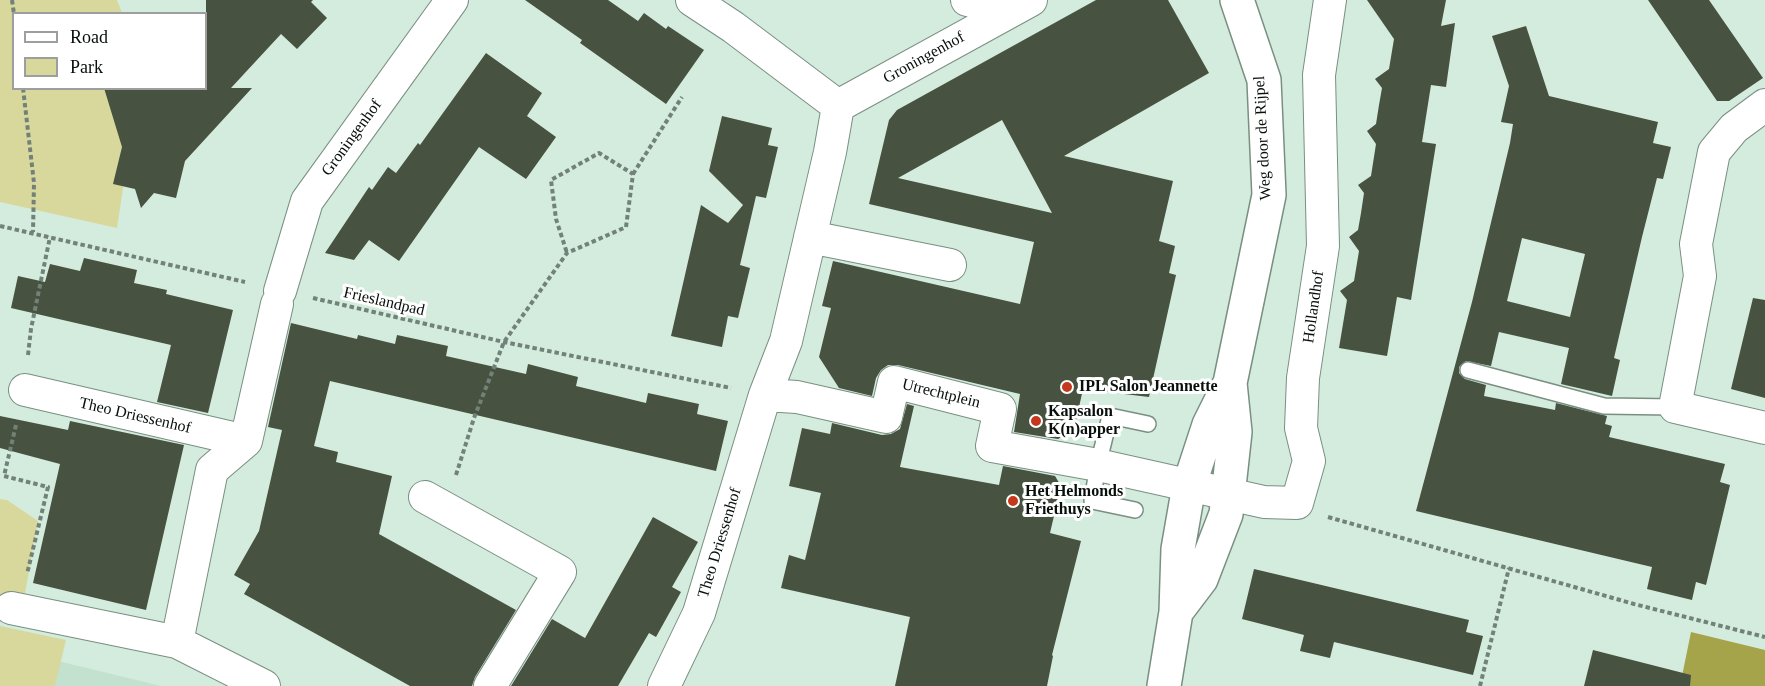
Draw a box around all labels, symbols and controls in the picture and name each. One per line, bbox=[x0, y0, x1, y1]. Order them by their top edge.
legend bbox=[12, 12, 207, 90]
text: Road bbox=[70, 27, 108, 47]
street label: Groningenhof bbox=[880, 28, 968, 88]
text: Park bbox=[70, 57, 103, 77]
street label: Weg door de Rijpel bbox=[1250, 75, 1276, 201]
street label: Groningenhof bbox=[318, 96, 386, 180]
street label: Hollandhof bbox=[1299, 270, 1329, 344]
street label: Frieslandpad bbox=[342, 283, 426, 321]
street label: Utrechtplein bbox=[900, 375, 982, 413]
place label: IPL Salon Jeannette bbox=[1079, 377, 1218, 397]
marker: IPL Salon Jeannette bbox=[1060, 380, 1074, 394]
street label: Theo Driessenhof bbox=[77, 394, 193, 438]
place label: Kapsalon K(n)apper bbox=[1048, 402, 1120, 440]
marker: Kapsalon K(n)apper bbox=[1029, 414, 1043, 428]
place label: Het Helmonds Friethuys bbox=[1025, 482, 1123, 520]
street label: Theo Driessenhof bbox=[694, 486, 746, 600]
marker: Het Helmonds Friethuys bbox=[1006, 494, 1020, 508]

